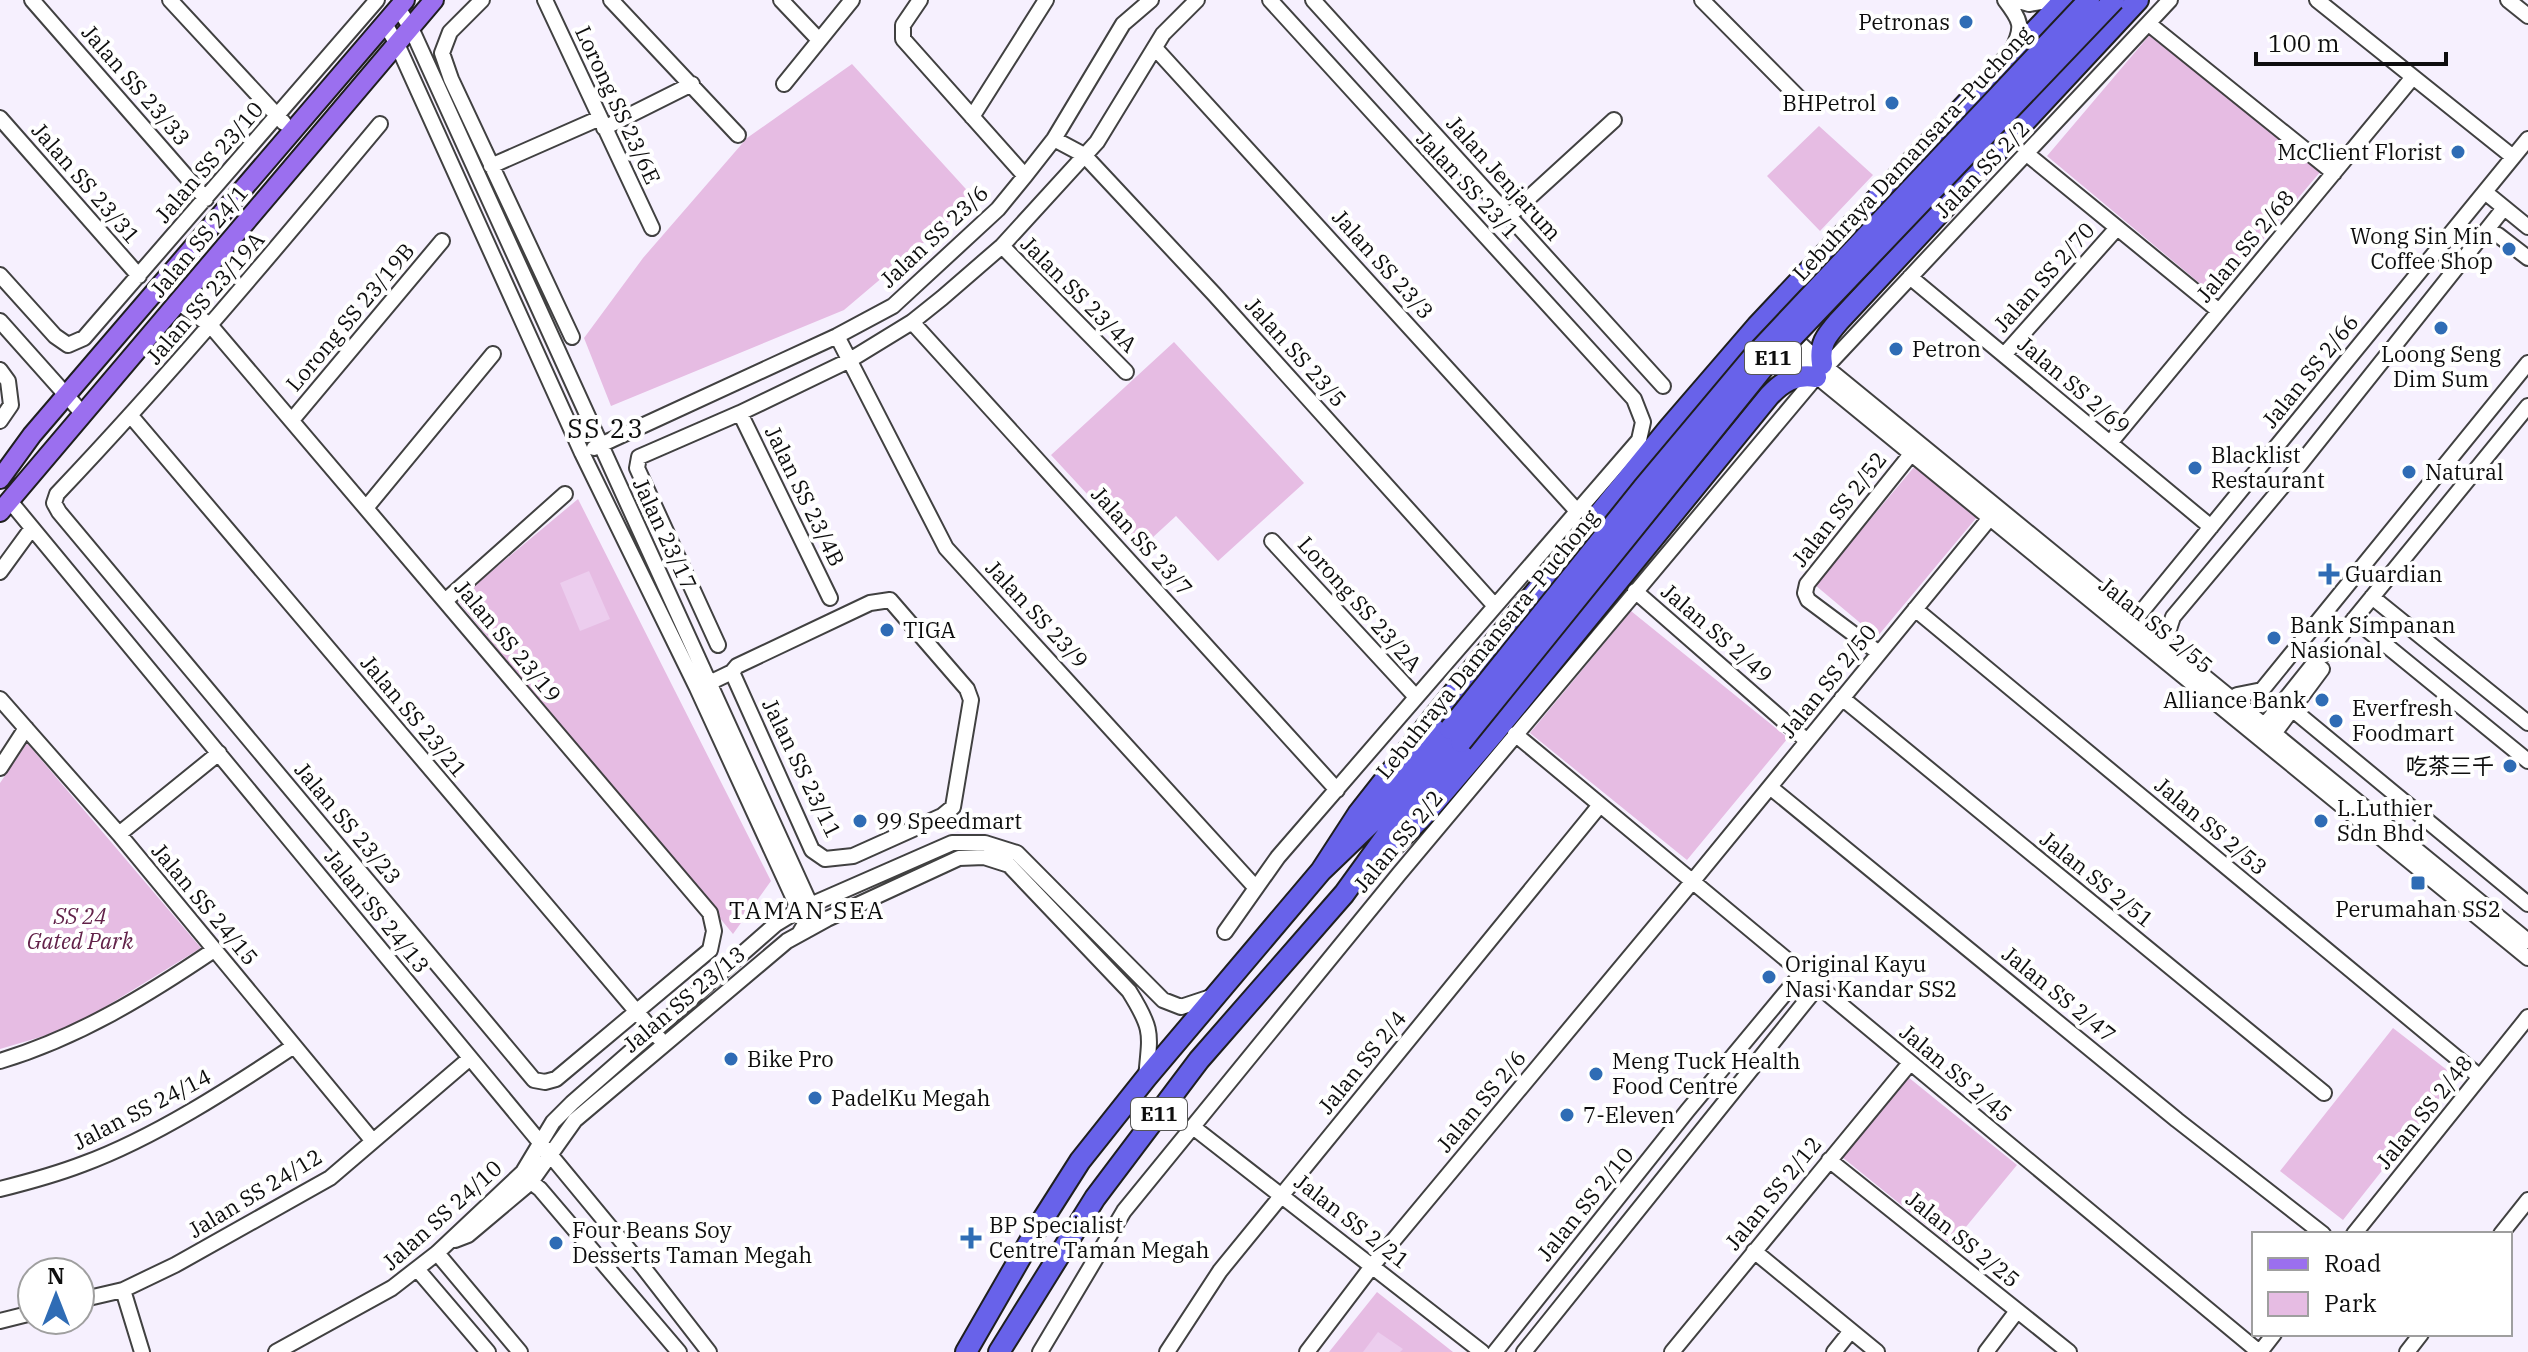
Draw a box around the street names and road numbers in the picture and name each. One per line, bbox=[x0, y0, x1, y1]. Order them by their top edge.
street label: Jalan SS 23/33 bbox=[76, 18, 197, 151]
street label: Lebuhraya Damansara–Puchong bbox=[1786, 19, 2038, 286]
street label: Lorong SS 23/6E bbox=[569, 21, 668, 189]
street label: Jalan SS 23/10 bbox=[148, 95, 269, 228]
street label: Jalan Jenjarum bbox=[1440, 109, 1568, 246]
street label: Jalan SS 2/2 bbox=[1928, 114, 2036, 224]
street label: Jalan SS 23/31 bbox=[26, 116, 147, 249]
street label: Jalan SS 23/1 bbox=[1411, 124, 1526, 245]
street label: Jalan SS 24/1 bbox=[143, 178, 254, 303]
street label: Jalan SS 23/6 bbox=[873, 178, 994, 293]
street label: Jalan SS 2/68 bbox=[2189, 183, 2300, 308]
street label: Jalan SS 23/3 bbox=[1326, 203, 1440, 325]
street label: Jalan SS 2/70 bbox=[1987, 216, 2101, 338]
street label: Jalan SS 23/19A bbox=[139, 225, 270, 370]
street label: Jalan SS 23/4A bbox=[1015, 229, 1144, 358]
street label: Lorong SS 23/19B bbox=[279, 236, 420, 397]
street label: Jalan SS 23/5 bbox=[1239, 291, 1353, 413]
street label: Jalan SS 2/66 bbox=[2255, 308, 2364, 434]
street label: Jalan SS 2/69 bbox=[2012, 329, 2137, 440]
road number: E11 bbox=[1745, 342, 1801, 374]
street label: Jalan SS 23/4B bbox=[759, 421, 852, 571]
street label: Jalan SS 2/52 bbox=[1785, 445, 1893, 572]
street label: Jalan 23/17 bbox=[627, 473, 704, 595]
street label: Jalan SS 23/7 bbox=[1085, 480, 1199, 602]
street label: Lebuhraya Damansara–Puchong bbox=[1369, 503, 1604, 784]
street label: Lorong SS 23/2A bbox=[1292, 530, 1429, 677]
street label: Jalan SS 23/9 bbox=[980, 553, 1095, 674]
street label: Jalan SS 2/55 bbox=[2093, 570, 2219, 679]
street label: Jalan SS 23/19 bbox=[449, 573, 568, 708]
street label: Jalan SS 2/49 bbox=[1656, 576, 1779, 689]
street label: Jalan SS 2/50 bbox=[1773, 618, 1882, 744]
street label: Jalan SS 23/21 bbox=[355, 648, 474, 783]
street label: Jalan SS 23/11 bbox=[756, 693, 849, 842]
street label: Jalan SS 23/23 bbox=[289, 755, 408, 890]
street label: Jalan SS 2/53 bbox=[2149, 770, 2274, 881]
street label: Jalan SS 2/2 bbox=[1346, 783, 1449, 898]
street label: Jalan SS 2/51 bbox=[2034, 824, 2160, 933]
street label: Jalan SS 24/15 bbox=[146, 836, 265, 971]
street label: Jalan SS 24/13 bbox=[318, 843, 436, 979]
street label: Jalan SS 23/13 bbox=[616, 939, 751, 1058]
street label: Jalan SS 2/47 bbox=[1996, 939, 2122, 1048]
street label: Jalan SS 2/4 bbox=[1311, 1004, 1412, 1119]
street label: Jalan SS 2/45 bbox=[1894, 1017, 2019, 1128]
street label: Jalan SS 2/6 bbox=[1429, 1043, 1532, 1158]
street label: Jalan SS 2/48 bbox=[2369, 1049, 2478, 1175]
street label: Jalan SS 24/14 bbox=[68, 1061, 216, 1156]
road number: E11 bbox=[1131, 1098, 1187, 1130]
street label: Jalan SS 2/12 bbox=[1718, 1130, 1827, 1256]
street label: Jalan SS 24/12 bbox=[182, 1141, 327, 1244]
street label: Jalan SS 2/10 bbox=[1530, 1141, 1639, 1267]
street label: Jalan SS 24/10 bbox=[376, 1153, 508, 1276]
street label: Jalan SS 2/21 bbox=[1289, 1167, 1416, 1275]
street label: Jalan SS 2/25 bbox=[1900, 1184, 2026, 1293]

